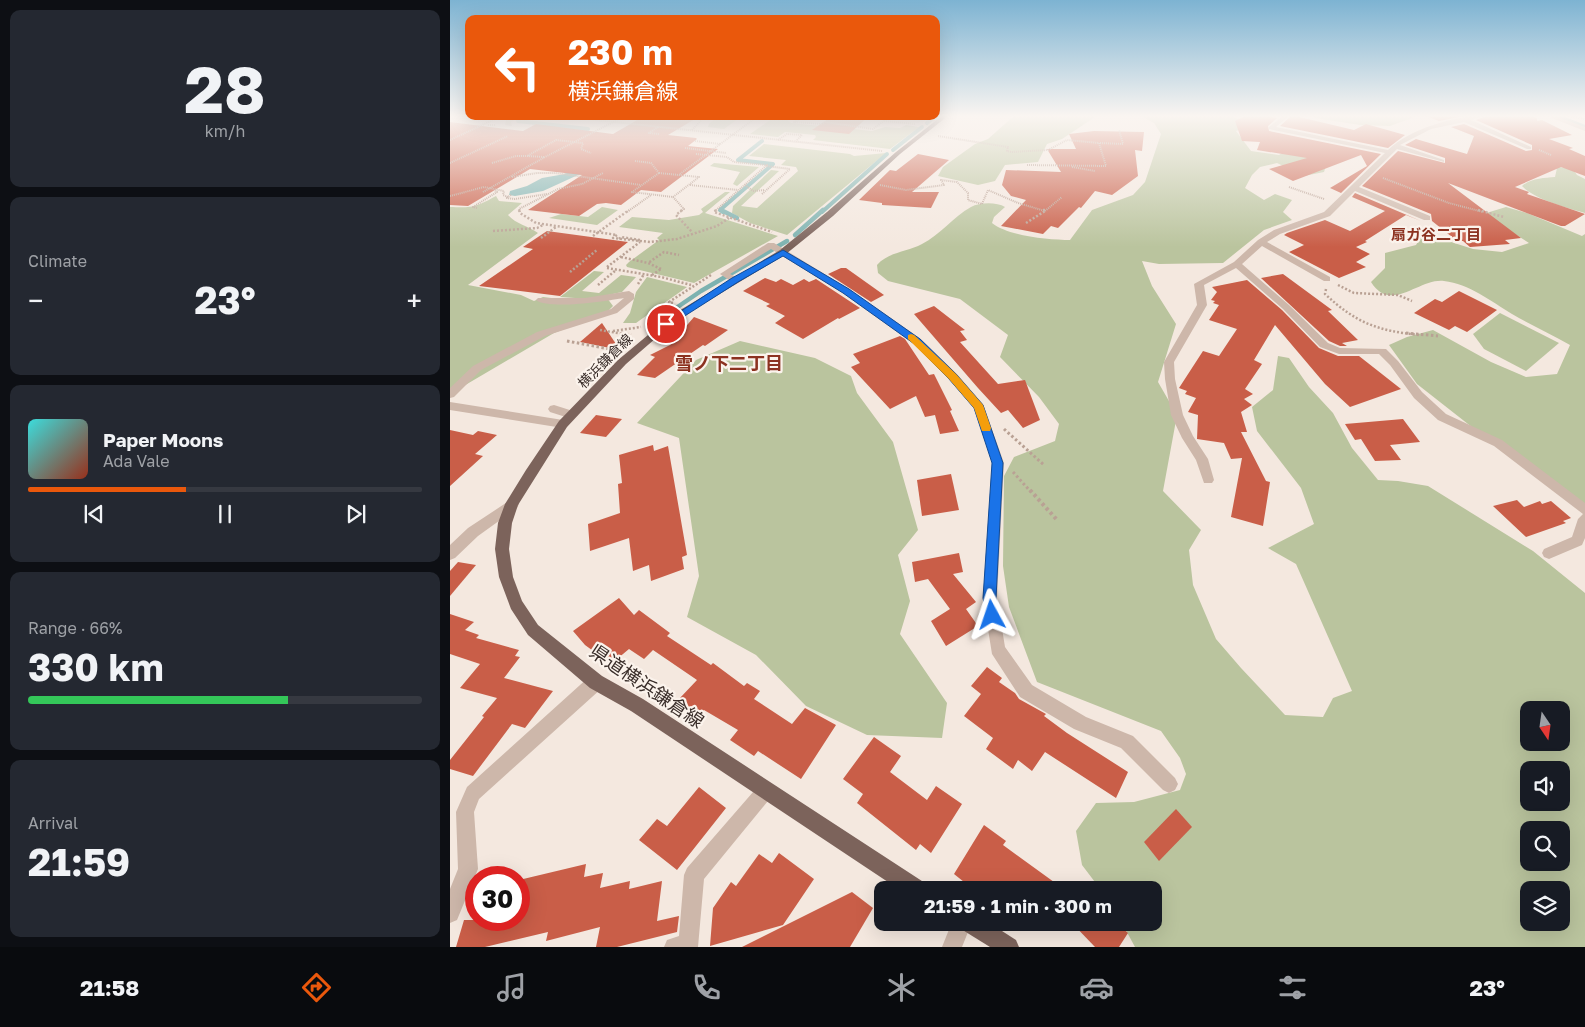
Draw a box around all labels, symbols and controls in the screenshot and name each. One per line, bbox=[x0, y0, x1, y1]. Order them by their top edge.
text: 230 m bbox=[568, 31, 673, 73]
icon: left bbox=[485, 35, 550, 100]
text: 28 bbox=[184, 49, 266, 127]
text: 横浜鎌倉線 bbox=[568, 77, 678, 104]
text: km/h bbox=[205, 121, 245, 141]
district label: 扇ガ谷二丁目 bbox=[1391, 225, 1481, 243]
text: Climate bbox=[28, 251, 87, 271]
text: 23° bbox=[194, 277, 256, 322]
text: − bbox=[28, 284, 43, 317]
text: + bbox=[407, 284, 422, 317]
pin bbox=[645, 303, 687, 345]
icon: arrive bbox=[652, 310, 680, 338]
street label: 横浜鎌倉線 bbox=[574, 330, 635, 391]
district label: 雪ノ下二丁目 bbox=[675, 352, 783, 374]
text: Paper Moons bbox=[103, 428, 223, 451]
text: Ada Vale bbox=[103, 451, 169, 471]
icon: previous bbox=[80, 500, 108, 528]
icon: pause bbox=[211, 500, 239, 528]
icon: next bbox=[342, 500, 370, 528]
position arrow bbox=[965, 588, 1017, 640]
text: Range · 66% bbox=[28, 618, 122, 638]
street label: 県道横浜鎌倉線 bbox=[586, 639, 709, 732]
text: 330 km bbox=[28, 644, 164, 689]
north arrow bbox=[1520, 701, 1570, 751]
map controls bbox=[1520, 701, 1570, 931]
button: sound bbox=[1520, 761, 1570, 811]
text: Arrival bbox=[28, 813, 78, 833]
button: search bbox=[1520, 821, 1570, 871]
text: 21:59 bbox=[28, 839, 130, 884]
speed limit sign: 30 bbox=[465, 866, 530, 931]
button: layers bbox=[1520, 881, 1570, 931]
text: 21:59 · 1 min · 300 m bbox=[924, 894, 1112, 917]
icon: directions bbox=[299, 970, 334, 1005]
icon: music bbox=[494, 970, 529, 1005]
icon: phone bbox=[689, 970, 724, 1005]
icon: climate bbox=[884, 970, 919, 1005]
icon: car bbox=[1079, 970, 1114, 1005]
icon: filters bbox=[1275, 970, 1310, 1005]
text: 21:58 bbox=[80, 974, 139, 1001]
text: 23° bbox=[1470, 974, 1505, 1001]

